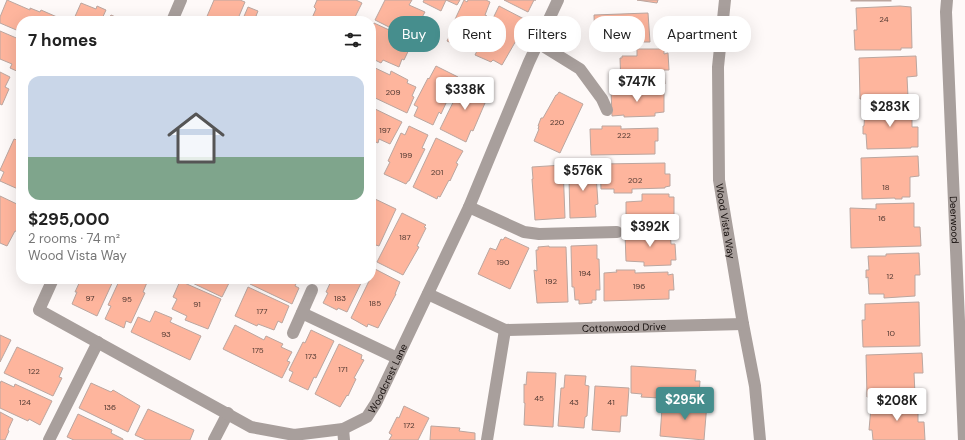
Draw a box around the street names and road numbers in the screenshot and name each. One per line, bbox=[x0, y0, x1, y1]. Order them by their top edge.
street label: Wood Vista Way bbox=[713, 182, 739, 260]
street label: Deerwood bbox=[947, 196, 962, 244]
street label: Cottonwood Drive bbox=[582, 319, 667, 335]
street label: Woodcrest Lane bbox=[365, 341, 410, 415]

